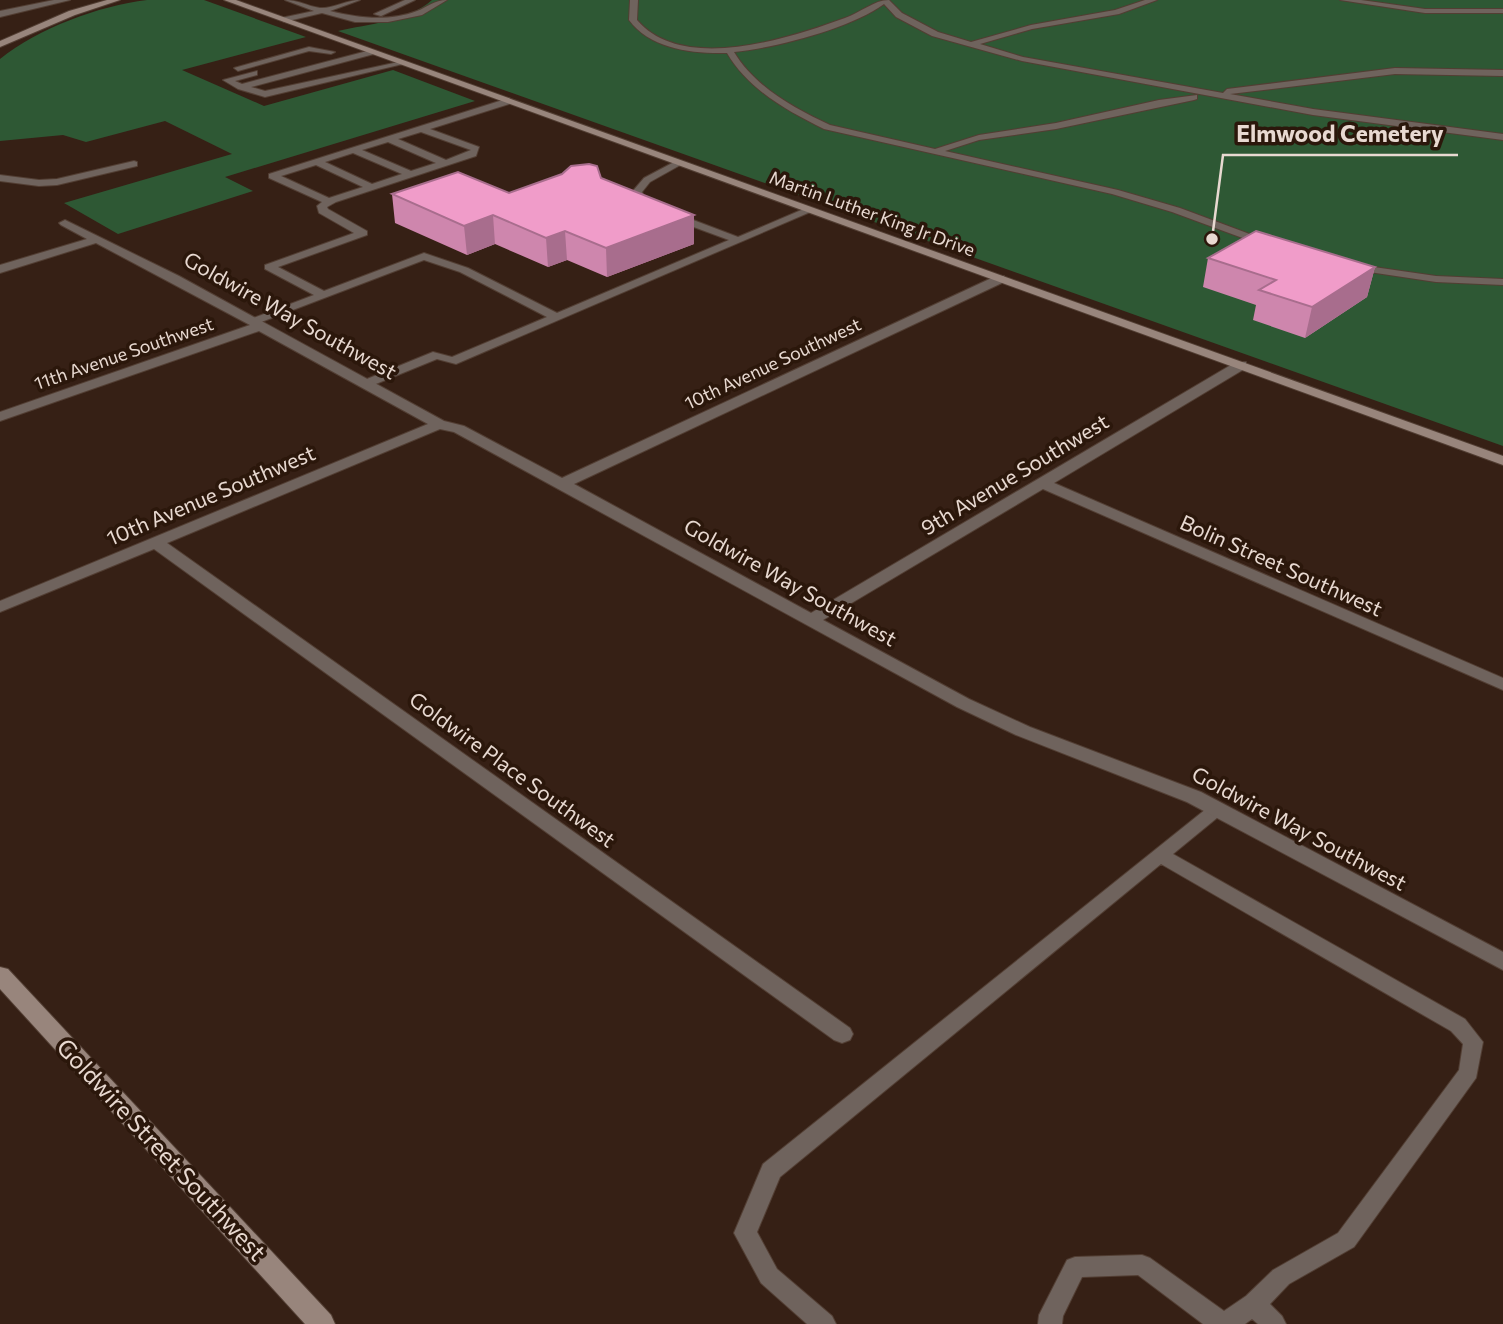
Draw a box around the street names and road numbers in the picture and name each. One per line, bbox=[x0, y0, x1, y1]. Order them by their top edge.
street label: Martin Luther King Jr Drive bbox=[767, 166, 978, 261]
street label: Goldwire Way Southwest bbox=[180, 246, 401, 384]
street label: 11th Avenue Southwest bbox=[31, 312, 216, 394]
street label: 10th Avenue Southwest bbox=[681, 313, 864, 414]
street label: 9th Avenue Southwest bbox=[916, 408, 1112, 540]
street label: 10th Avenue Southwest bbox=[102, 439, 318, 550]
street label: Bolin Street Southwest bbox=[1177, 509, 1387, 621]
street label: Goldwire Way Southwest bbox=[680, 513, 901, 651]
street label: Goldwire Place Southwest bbox=[405, 686, 621, 852]
street label: Goldwire Way Southwest bbox=[1188, 760, 1411, 895]
street label: Goldwire Street Southwest bbox=[51, 1032, 273, 1266]

